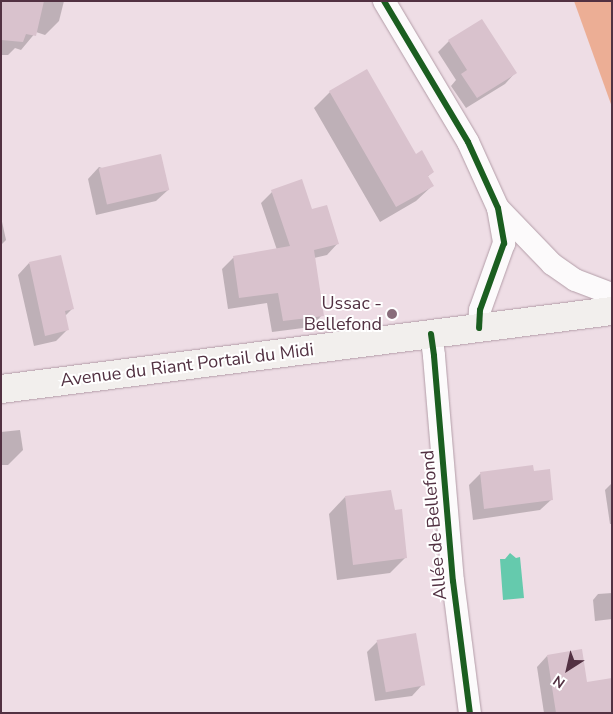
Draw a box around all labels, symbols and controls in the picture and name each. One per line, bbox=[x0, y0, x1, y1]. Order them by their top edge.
place label: Ussac - Bellefond bbox=[304, 293, 382, 336]
marker: Ussac - Bellefond bbox=[386, 308, 398, 320]
street label: Avenue du Riant Portail du Midi bbox=[59, 339, 315, 391]
street label: Allée de Bellefond bbox=[417, 449, 451, 601]
north arrow bbox=[543, 644, 593, 694]
text: N bbox=[549, 671, 569, 692]

